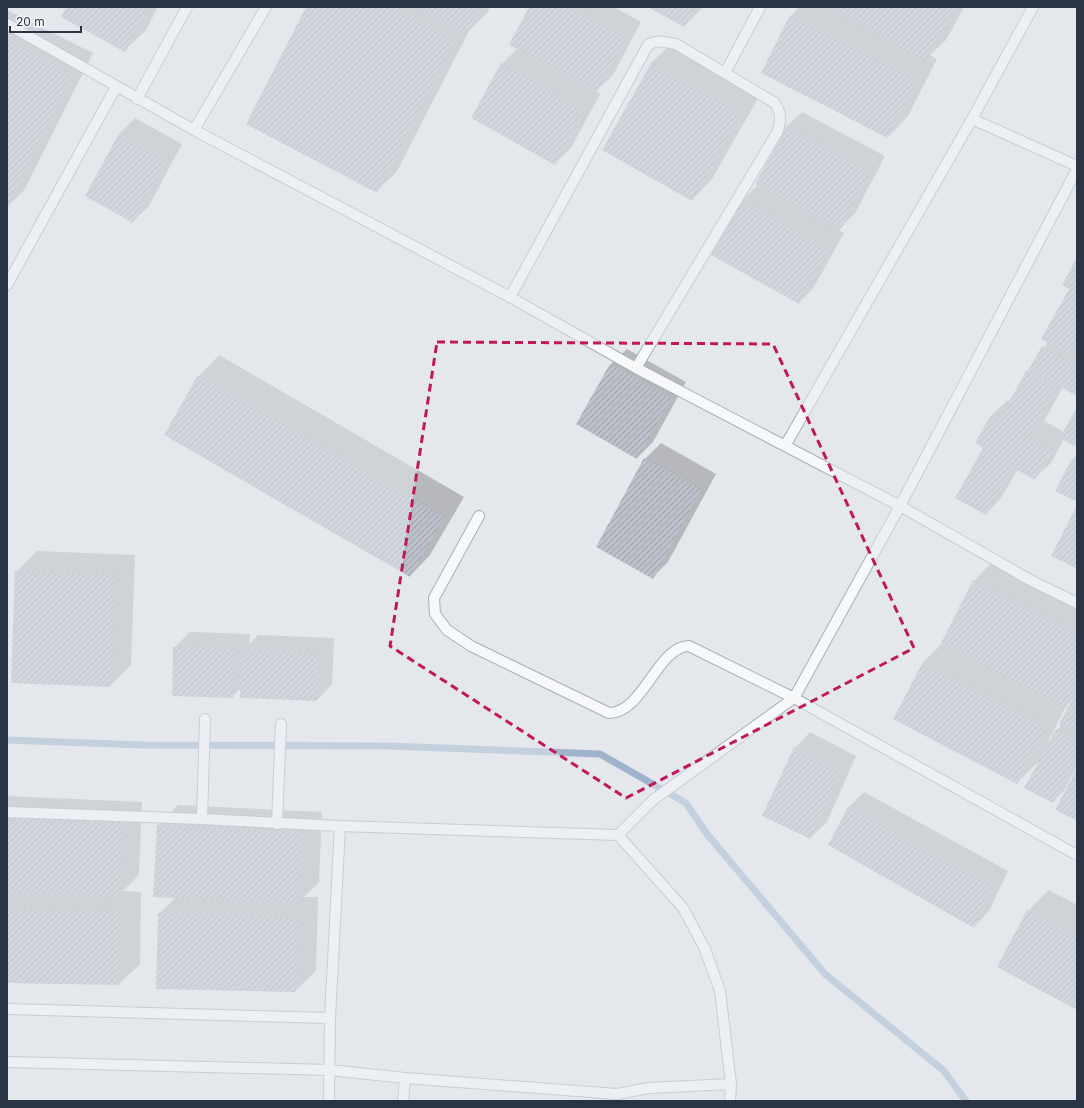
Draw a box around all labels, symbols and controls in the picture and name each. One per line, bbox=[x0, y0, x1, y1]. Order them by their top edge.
scale bar bbox=[10, 8, 81, 34]
text: 20 m bbox=[16, 14, 45, 29]

